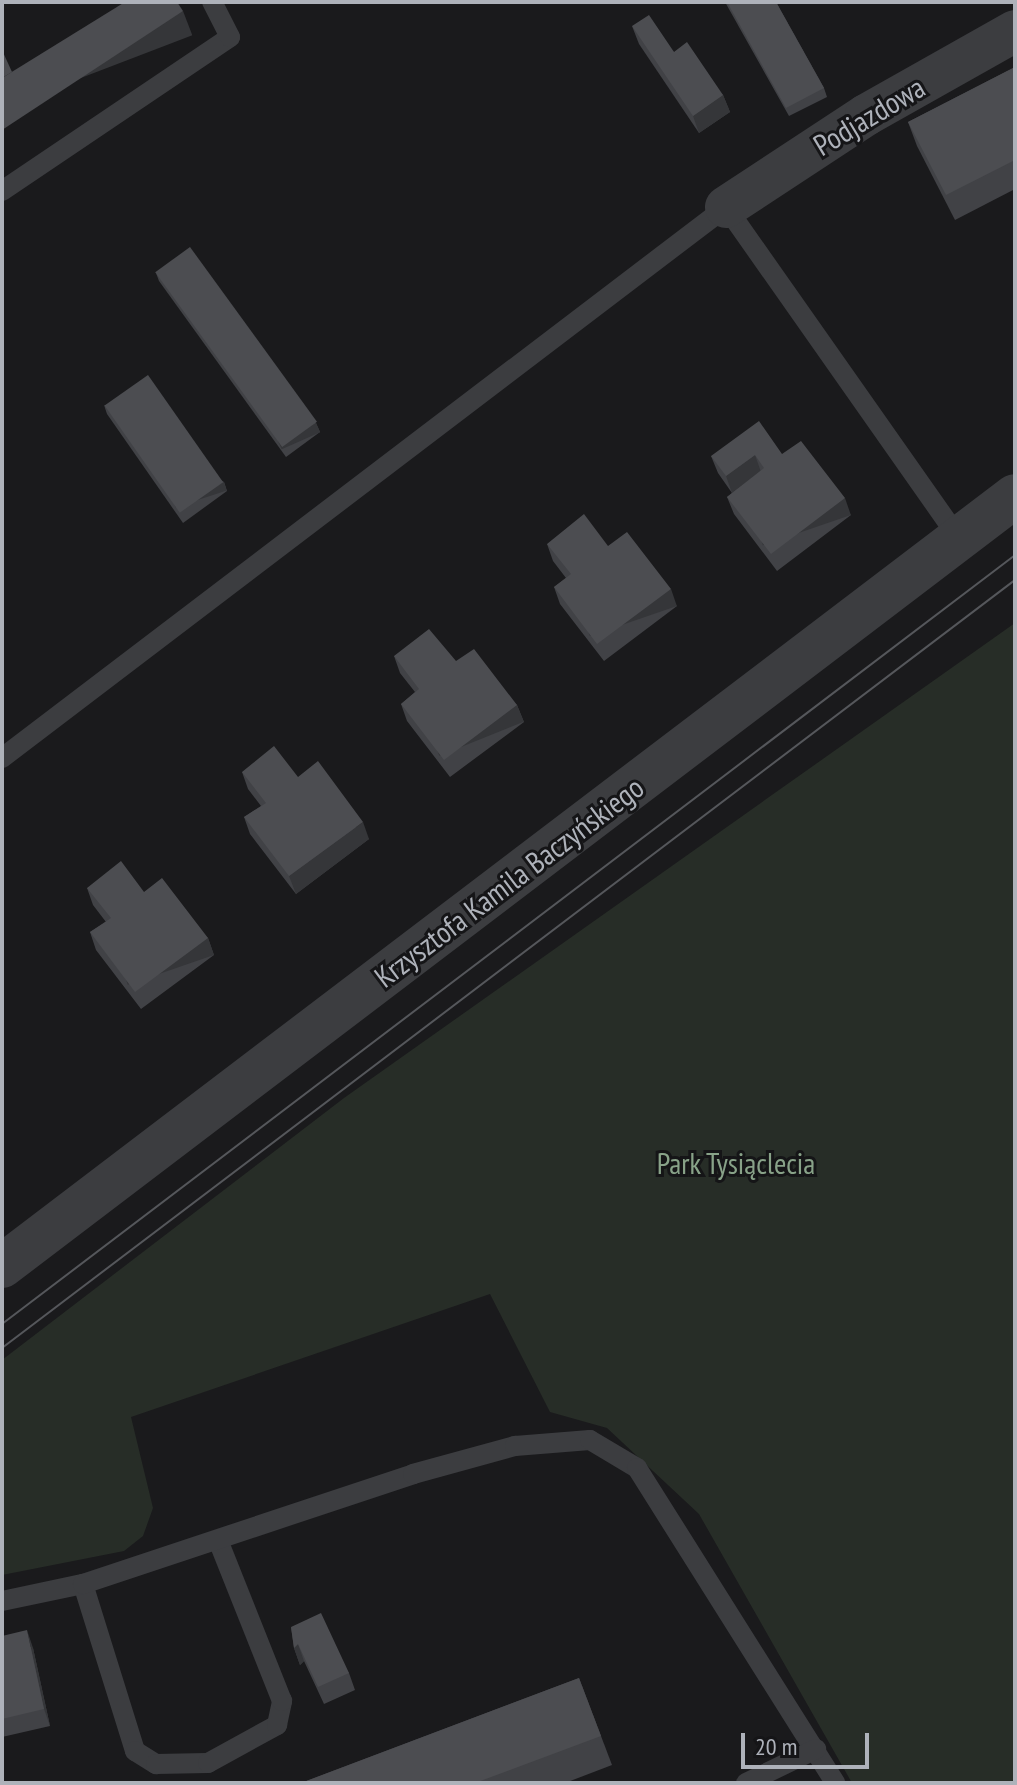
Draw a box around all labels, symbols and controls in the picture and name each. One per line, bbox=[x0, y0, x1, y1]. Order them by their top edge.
street label: Podjazdowa bbox=[807, 69, 931, 163]
street label: Krzysztofa Kamila Baczyńskiego bbox=[367, 769, 651, 995]
park label: Park Tysiąclecia bbox=[656, 1145, 816, 1181]
scale bar bbox=[745, 1717, 873, 1767]
text: 20 m bbox=[755, 1731, 797, 1762]

